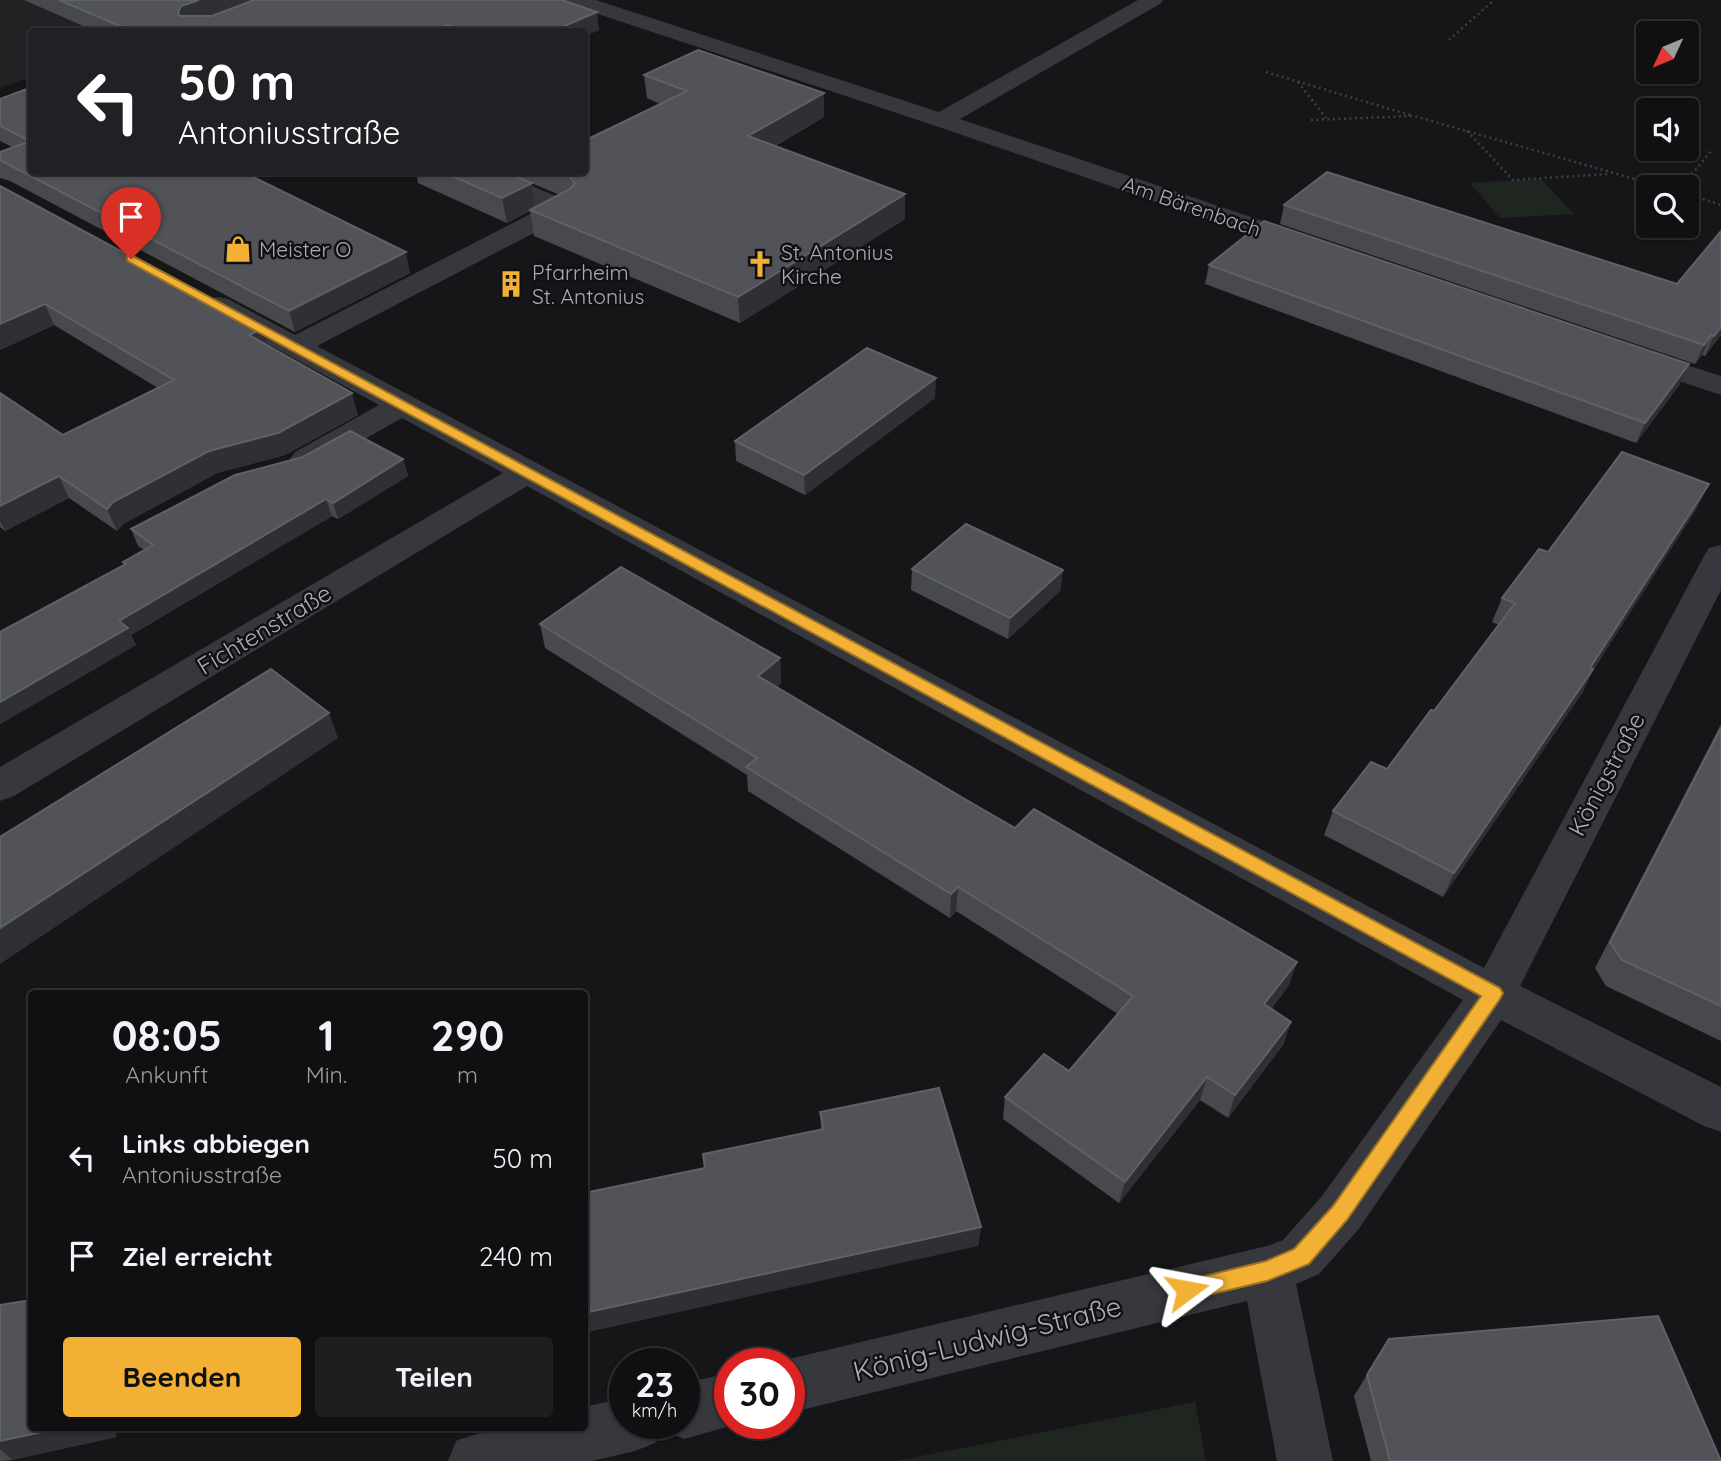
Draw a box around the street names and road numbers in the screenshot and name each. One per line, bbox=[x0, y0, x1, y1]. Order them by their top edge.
street label: Am Bärenbach bbox=[1119, 170, 1265, 242]
street label: Fichtenstraße bbox=[191, 577, 337, 681]
street label: Königstraße bbox=[1561, 707, 1651, 841]
street label: König-Ludwig-Straße bbox=[849, 1288, 1125, 1388]

